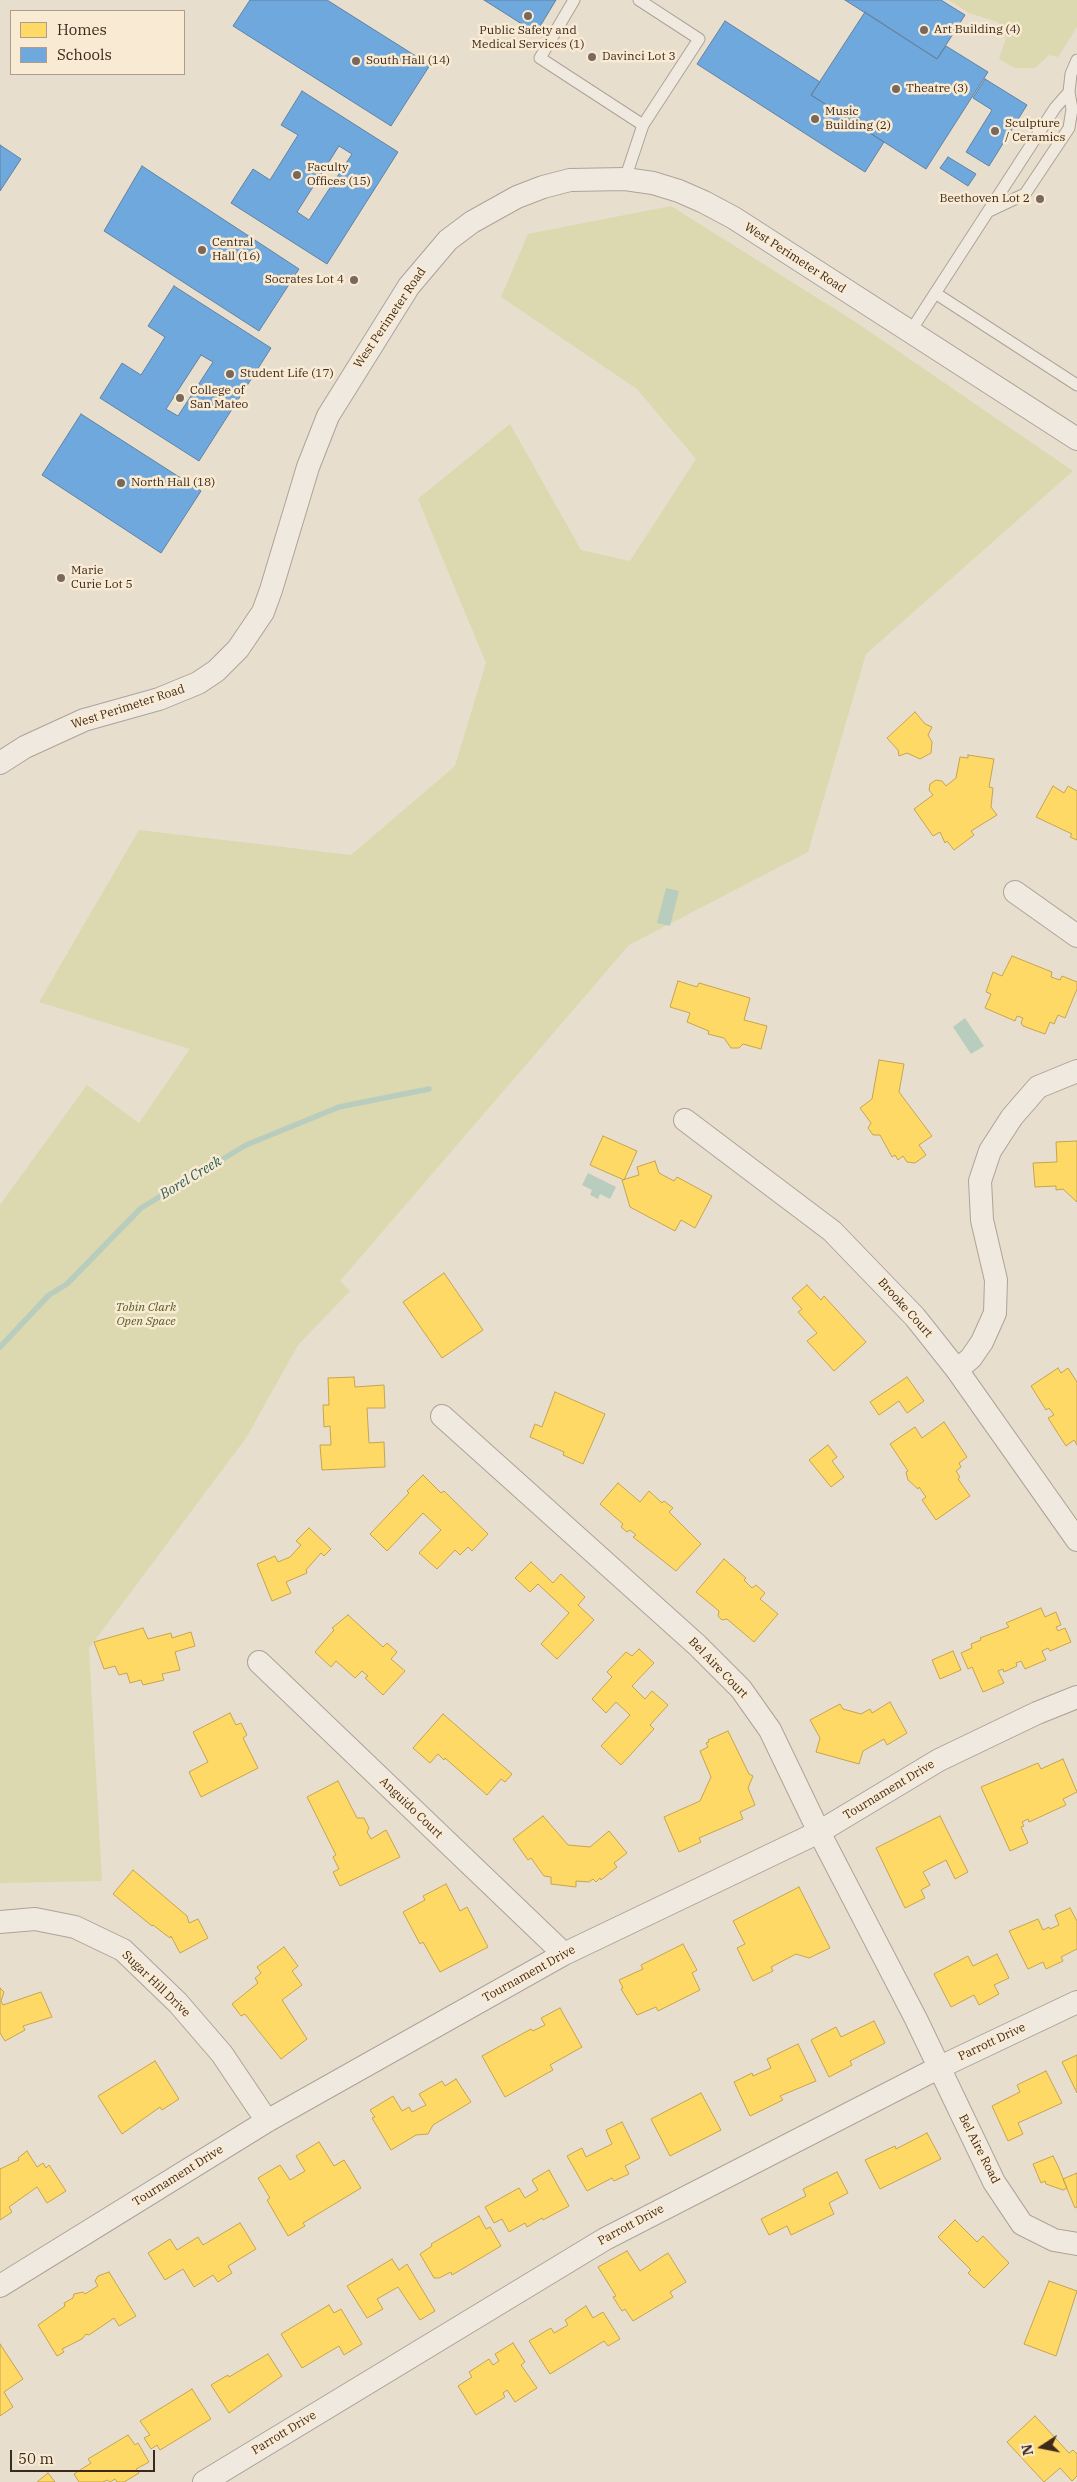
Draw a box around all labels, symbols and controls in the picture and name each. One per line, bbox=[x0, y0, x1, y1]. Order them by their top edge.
legend bbox=[10, 10, 185, 75]
marker: Public Safety and Medical Services (1) bbox=[522, 10, 534, 22]
text: Homes bbox=[57, 20, 107, 39]
place label: Art Building (4) bbox=[934, 23, 1021, 37]
place label: Public Safety and Medical Services (1) bbox=[472, 24, 584, 52]
marker: Art Building (4) bbox=[918, 24, 930, 36]
text: Schools bbox=[57, 45, 112, 64]
place label: Davinci Lot 3 bbox=[602, 50, 676, 64]
marker: Davinci Lot 3 bbox=[586, 51, 598, 63]
place label: South Hall (14) bbox=[366, 54, 450, 68]
marker: South Hall (14) bbox=[350, 55, 362, 67]
place label: Theatre (3) bbox=[906, 82, 968, 96]
marker: Theatre (3) bbox=[890, 83, 902, 95]
place label: Music Building (2) bbox=[825, 105, 891, 133]
marker: Music Building (2) bbox=[809, 113, 821, 125]
place label: Sculpture / Ceramics bbox=[1005, 117, 1065, 145]
marker: Sculpture / Ceramics bbox=[989, 125, 1001, 137]
place label: Faculty Offices (15) bbox=[307, 161, 371, 189]
marker: Faculty Offices (15) bbox=[291, 169, 303, 181]
place label: Beethoven Lot 2 bbox=[939, 192, 1030, 206]
marker: Beethoven Lot 2 bbox=[1034, 193, 1046, 205]
street label: West Perimeter Road bbox=[741, 220, 849, 296]
place label: Central Hall (16) bbox=[212, 236, 260, 264]
marker: Central Hall (16) bbox=[196, 244, 208, 256]
street label: West Perimeter Road bbox=[351, 265, 429, 371]
place label: Socrates Lot 4 bbox=[265, 273, 344, 287]
marker: Socrates Lot 4 bbox=[348, 274, 360, 286]
place label: Student Life (17) bbox=[240, 367, 334, 381]
marker: Student Life (17) bbox=[224, 368, 236, 380]
place label: College of San Mateo bbox=[190, 384, 248, 412]
marker: College of San Mateo bbox=[174, 392, 186, 404]
place label: North Hall (18) bbox=[131, 476, 215, 490]
marker: North Hall (18) bbox=[115, 477, 127, 489]
place label: Marie Curie Lot 5 bbox=[71, 564, 133, 592]
marker: Marie Curie Lot 5 bbox=[55, 572, 67, 584]
street label: West Perimeter Road bbox=[69, 682, 187, 732]
water label: Borel Creek bbox=[157, 1153, 225, 1203]
street label: Brooke Court bbox=[875, 1275, 935, 1341]
park label: Tobin Clark Open Space bbox=[116, 1301, 176, 1329]
street label: Bel Aire Court bbox=[685, 1635, 751, 1701]
street label: Tournament Drive bbox=[841, 1757, 937, 1823]
street label: Anguido Court bbox=[376, 1774, 446, 1842]
street label: Tournament Drive bbox=[480, 1943, 578, 2005]
street label: Sugar Hill Drive bbox=[119, 1948, 193, 2020]
street label: Parrott Drive bbox=[956, 2020, 1028, 2064]
street label: Bel Aire Road bbox=[955, 2112, 1003, 2186]
street label: Tournament Drive bbox=[130, 2142, 226, 2210]
street label: Parrott Drive bbox=[596, 2202, 666, 2248]
street label: Parrott Drive bbox=[249, 2408, 319, 2458]
north arrow bbox=[1017, 2422, 1067, 2472]
scale bar bbox=[12, 2440, 158, 2472]
text: N bbox=[1017, 2443, 1037, 2457]
text: 50 m bbox=[18, 2449, 54, 2468]

